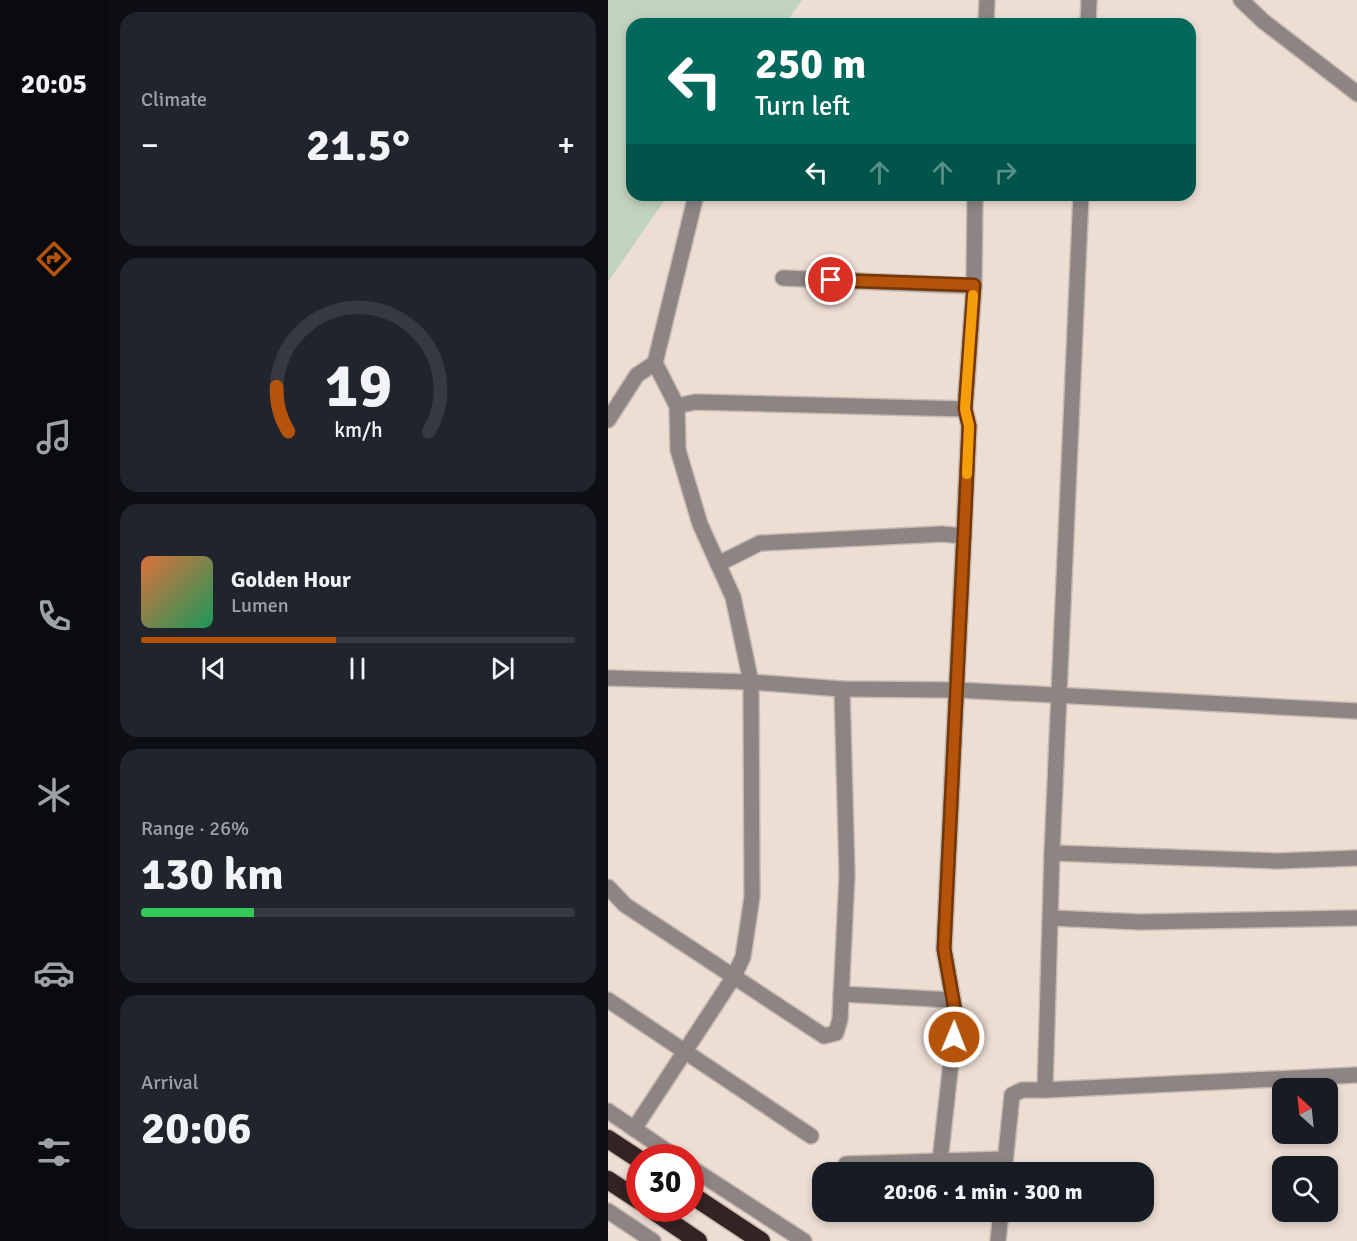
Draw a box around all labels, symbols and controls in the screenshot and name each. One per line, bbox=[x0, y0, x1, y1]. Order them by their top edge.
text: 250 m bbox=[755, 39, 866, 90]
icon: left bbox=[656, 42, 734, 120]
text: 20:05 bbox=[21, 68, 87, 101]
text: Climate bbox=[141, 87, 207, 112]
text: Turn left bbox=[755, 90, 850, 123]
text: 21.5° bbox=[306, 118, 410, 173]
text: − bbox=[141, 125, 159, 166]
text: + bbox=[557, 125, 575, 166]
icon: left bbox=[800, 156, 833, 189]
icon: ahead bbox=[863, 156, 896, 189]
icon: ahead bbox=[926, 156, 959, 189]
icon: right bbox=[989, 156, 1022, 189]
icon: directions bbox=[33, 238, 75, 280]
pin bbox=[805, 254, 856, 305]
icon: arrive bbox=[814, 263, 847, 296]
text: 19 bbox=[324, 347, 392, 424]
icon: music bbox=[33, 416, 75, 458]
text: km/h bbox=[334, 417, 382, 443]
text: Golden Hour bbox=[231, 566, 351, 593]
text: Lumen bbox=[231, 593, 289, 618]
icon: phone bbox=[33, 595, 75, 637]
icon: previous bbox=[197, 652, 230, 685]
icon: pause bbox=[341, 652, 374, 685]
icon: next bbox=[486, 652, 519, 685]
icon: climate bbox=[33, 774, 75, 816]
text: Range · 26% bbox=[141, 816, 249, 841]
text: 130 km bbox=[141, 847, 284, 902]
icon: car bbox=[33, 952, 75, 994]
position arrow bbox=[922, 1005, 986, 1069]
text: Arrival bbox=[141, 1070, 199, 1095]
north arrow bbox=[1272, 1078, 1338, 1144]
map controls bbox=[1272, 1078, 1338, 1222]
text: 20:06 bbox=[141, 1101, 251, 1156]
icon: filters bbox=[33, 1131, 75, 1173]
speed limit sign: 30 bbox=[626, 1144, 704, 1222]
button: search bbox=[1272, 1156, 1338, 1222]
text: 20:06 · 1 min · 300 m bbox=[883, 1178, 1083, 1205]

